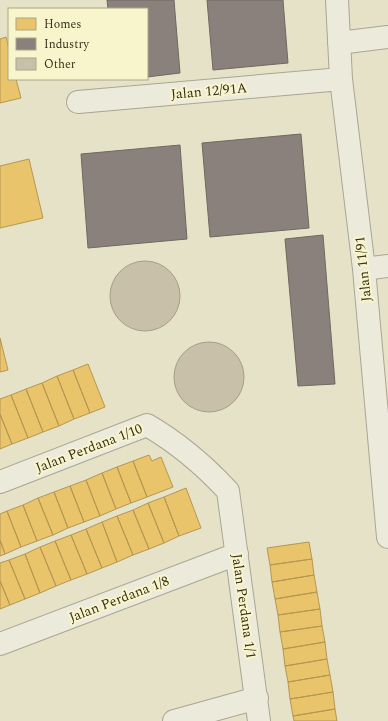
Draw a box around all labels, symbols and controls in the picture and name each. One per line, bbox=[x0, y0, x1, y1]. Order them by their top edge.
legend bbox=[8, 8, 148, 80]
text: Homes bbox=[44, 15, 82, 34]
text: Industry bbox=[44, 35, 90, 54]
text: Other bbox=[44, 55, 76, 74]
street label: Jalan 12/91A bbox=[170, 77, 248, 105]
street label: Jalan 11/91 bbox=[349, 235, 377, 303]
street label: Jalan Perdana 1/10 bbox=[32, 418, 146, 478]
street label: Jalan Perdana 1/1 bbox=[226, 552, 262, 660]
street label: Jalan Perdana 1/8 bbox=[66, 570, 172, 628]

